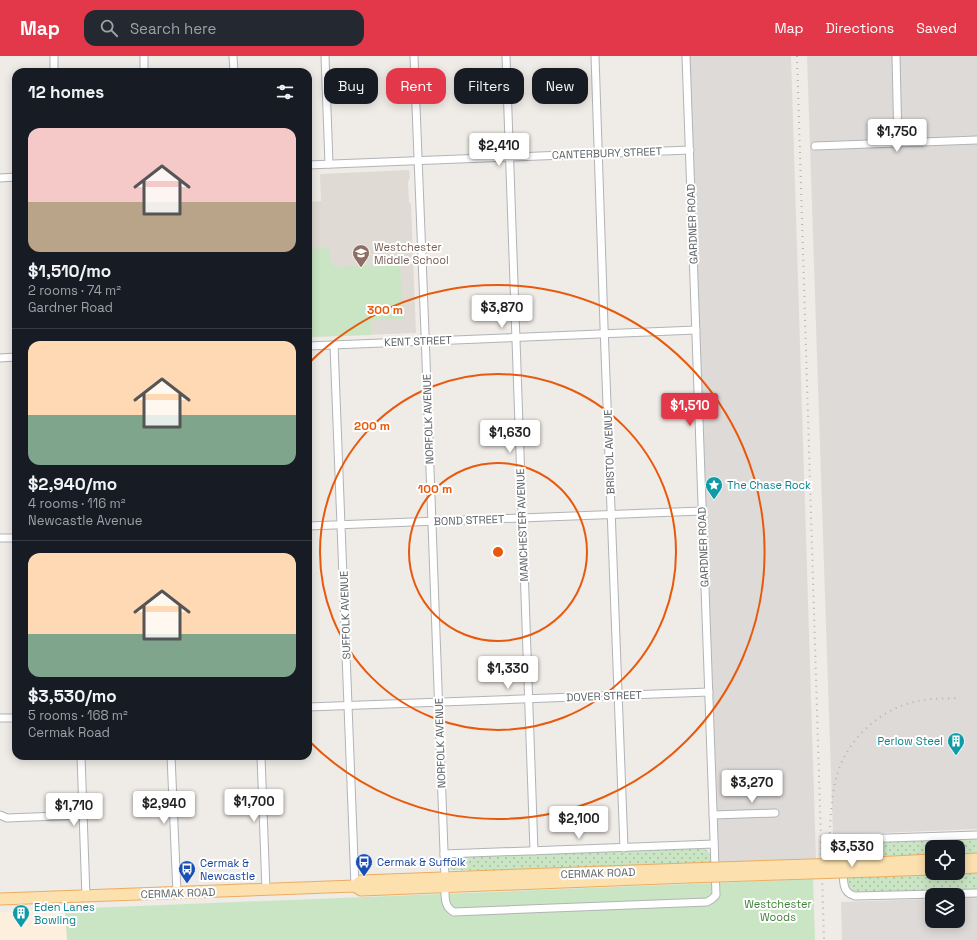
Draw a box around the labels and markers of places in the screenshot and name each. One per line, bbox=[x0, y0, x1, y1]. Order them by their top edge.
pin: $1,750 bbox=[864, 119, 930, 153]
pin: $2,410 bbox=[466, 133, 532, 167]
place label: Westchester Middle School bbox=[374, 240, 449, 267]
school or university icon: Westchester Middle School bbox=[351, 243, 371, 268]
pin: $3,870 bbox=[469, 295, 535, 329]
pin: $1,510 bbox=[657, 393, 723, 427]
pin: $1,630 bbox=[477, 420, 543, 454]
place icon: The Chase Rock bbox=[704, 475, 724, 500]
place label: The Chase Rock bbox=[727, 478, 811, 492]
centre of rings bbox=[491, 545, 505, 559]
pin: $1,330 bbox=[475, 656, 541, 690]
building icon: Perlow Steel bbox=[946, 731, 966, 756]
place label: Perlow Steel bbox=[878, 734, 943, 748]
pin: $3,270 bbox=[719, 770, 785, 804]
pin: $1,700 bbox=[221, 789, 287, 823]
pin: $2,940 bbox=[131, 791, 197, 825]
pin: $1,710 bbox=[41, 793, 107, 827]
pin: $2,100 bbox=[546, 806, 612, 840]
pin: $3,530 bbox=[819, 834, 885, 868]
bus stop icon: Cermak & Suffolk bbox=[354, 852, 374, 877]
place label: Cermak & Suffolk bbox=[377, 855, 466, 869]
place label: Cermak & Newcastle bbox=[200, 856, 255, 883]
bus stop icon: Cermak & Newcastle bbox=[177, 859, 197, 884]
place label: Eden Lanes Bowling bbox=[34, 900, 95, 927]
building icon: Eden Lanes Bowling bbox=[11, 903, 31, 928]

